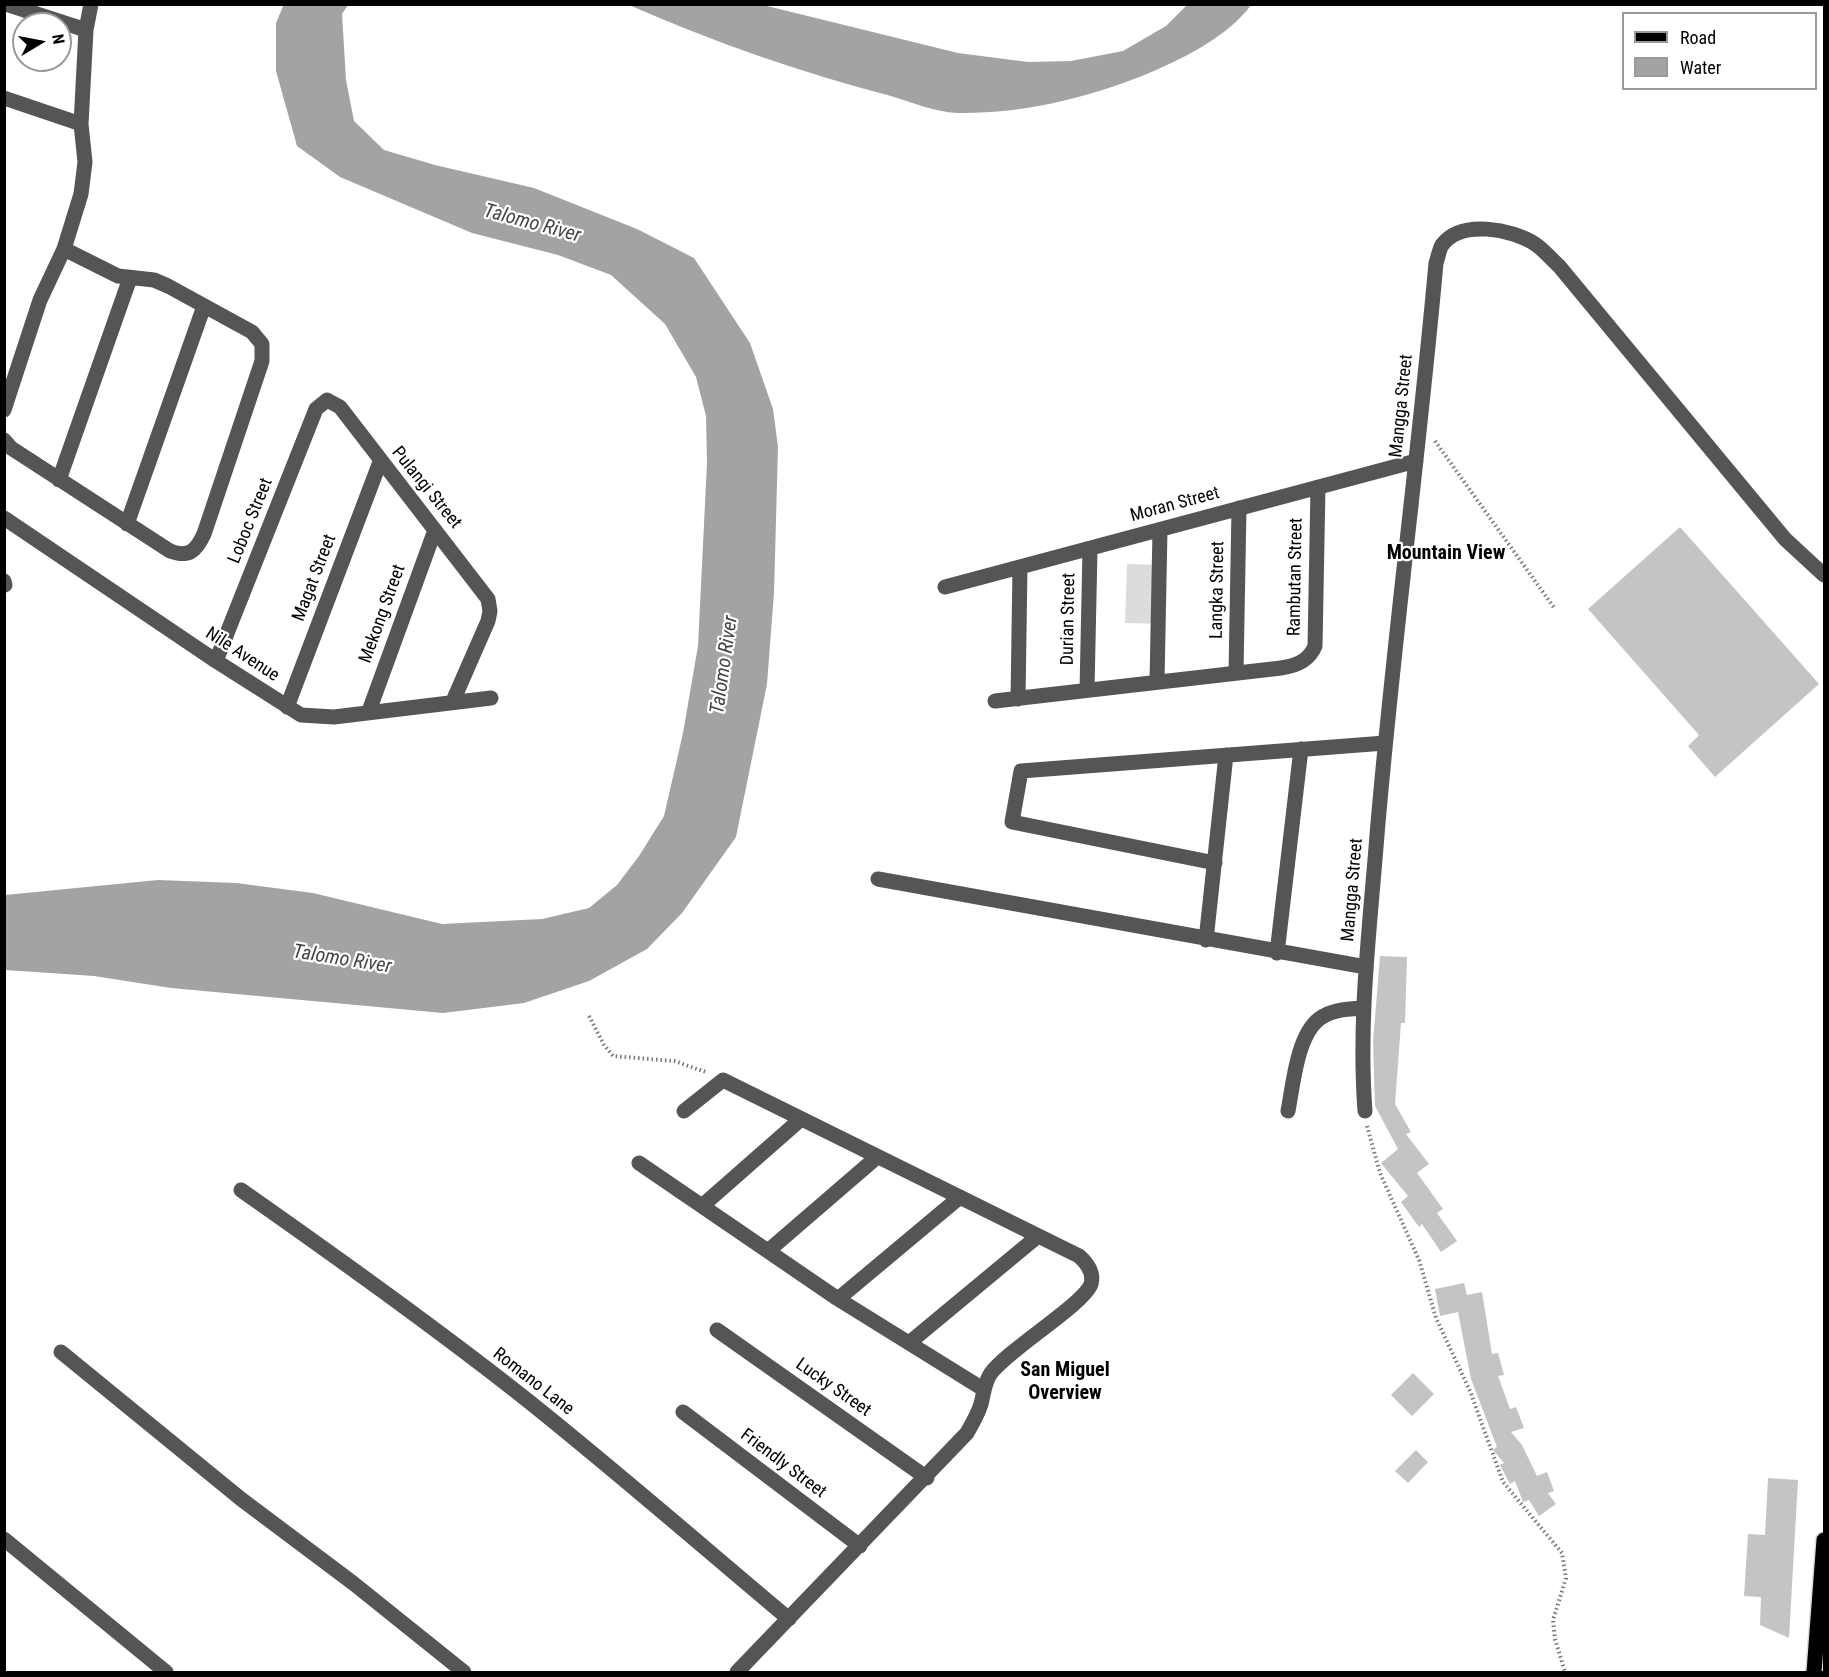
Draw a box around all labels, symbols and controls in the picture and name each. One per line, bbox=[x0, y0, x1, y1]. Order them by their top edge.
north arrow bbox=[12, 12, 72, 72]
legend bbox=[1622, 12, 1817, 90]
text: Road bbox=[1680, 27, 1716, 48]
text: N bbox=[48, 33, 68, 46]
text: Water bbox=[1680, 57, 1721, 78]
water label: Talomo River bbox=[481, 200, 583, 248]
street label: Mangga Street bbox=[1386, 353, 1418, 459]
street label: Pulangi Street bbox=[386, 443, 466, 533]
street label: Loboc Street bbox=[224, 475, 278, 567]
street label: Moran Street bbox=[1128, 483, 1222, 527]
street label: Rambutan Street bbox=[1284, 518, 1308, 636]
street label: Magat Street bbox=[289, 531, 341, 625]
street label: Langka Street bbox=[1206, 541, 1230, 639]
district label: Mountain View bbox=[1387, 542, 1505, 566]
street label: Mekong Street bbox=[355, 562, 411, 666]
street label: Durian Street bbox=[1057, 573, 1081, 665]
water label: Talomo River bbox=[706, 614, 744, 716]
street label: Nile Avenue bbox=[201, 623, 283, 687]
street label: Mangga Street bbox=[1338, 837, 1368, 943]
water label: Talomo River bbox=[291, 940, 393, 980]
street label: Romano Lane bbox=[488, 1344, 578, 1420]
street label: Lucky Street bbox=[791, 1354, 875, 1422]
district label: San Miguel Overview bbox=[1020, 1359, 1110, 1406]
street label: Friendly Street bbox=[736, 1425, 830, 1503]

